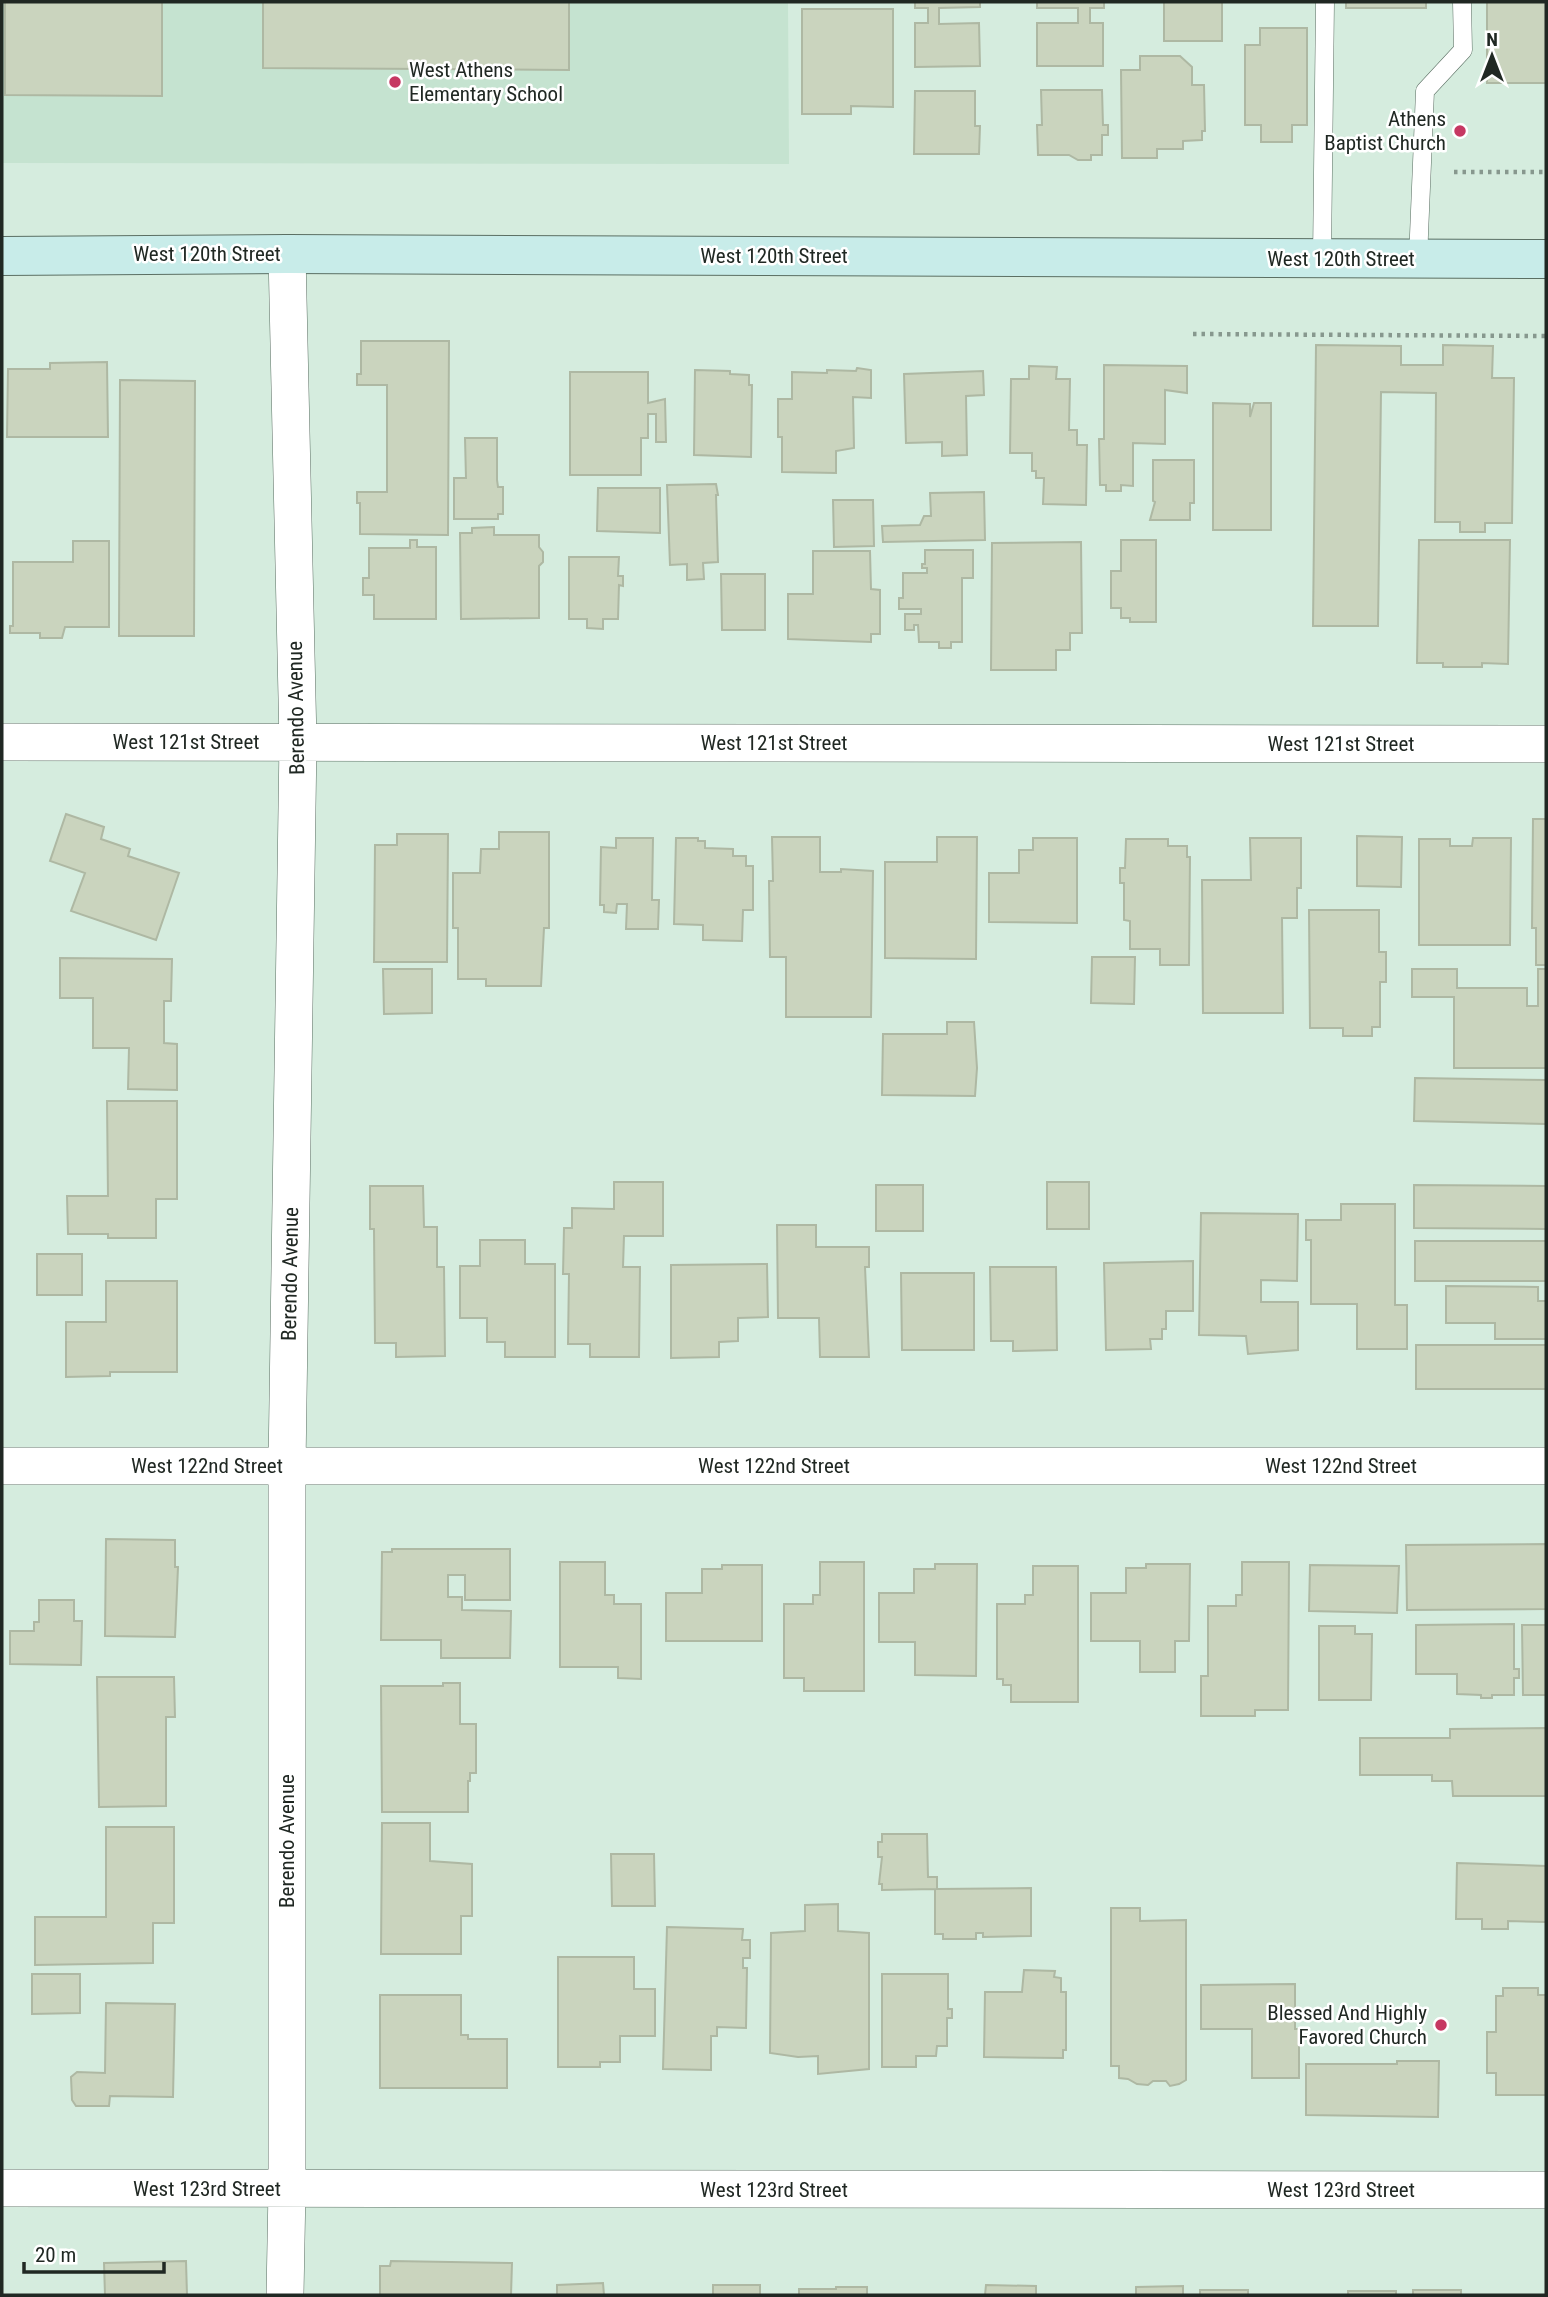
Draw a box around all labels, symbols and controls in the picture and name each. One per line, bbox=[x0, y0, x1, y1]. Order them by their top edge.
north arrow bbox=[1457, 21, 1527, 91]
text: N bbox=[1486, 28, 1498, 51]
place label: West Athens Elementary School bbox=[409, 58, 563, 106]
marker: West Athens Elementary School bbox=[387, 74, 403, 90]
place label: Athens Baptist Church bbox=[1324, 107, 1446, 155]
marker: Athens Baptist Church bbox=[1452, 123, 1468, 139]
street label: West 120th Street bbox=[133, 242, 281, 266]
street label: West 120th Street bbox=[700, 244, 848, 268]
street label: West 120th Street bbox=[1267, 247, 1415, 271]
street label: Berendo Avenue bbox=[283, 641, 309, 775]
street label: West 121st Street bbox=[112, 730, 260, 754]
street label: West 121st Street bbox=[700, 731, 848, 755]
street label: West 121st Street bbox=[1267, 732, 1415, 756]
street label: Berendo Avenue bbox=[277, 1207, 303, 1341]
street label: West 122nd Street bbox=[131, 1454, 283, 1478]
street label: West 122nd Street bbox=[698, 1454, 850, 1478]
street label: West 122nd Street bbox=[1265, 1454, 1417, 1478]
street label: Berendo Avenue bbox=[275, 1774, 299, 1908]
place label: Blessed And Highly Favored Church bbox=[1267, 2001, 1427, 2049]
marker: Blessed And Highly Favored Church bbox=[1433, 2017, 1449, 2033]
street label: West 123rd Street bbox=[133, 2177, 281, 2201]
street label: West 123rd Street bbox=[700, 2178, 848, 2202]
street label: West 123rd Street bbox=[1267, 2178, 1415, 2202]
scale bar bbox=[24, 2230, 164, 2274]
text: 20 m bbox=[35, 2243, 76, 2267]

